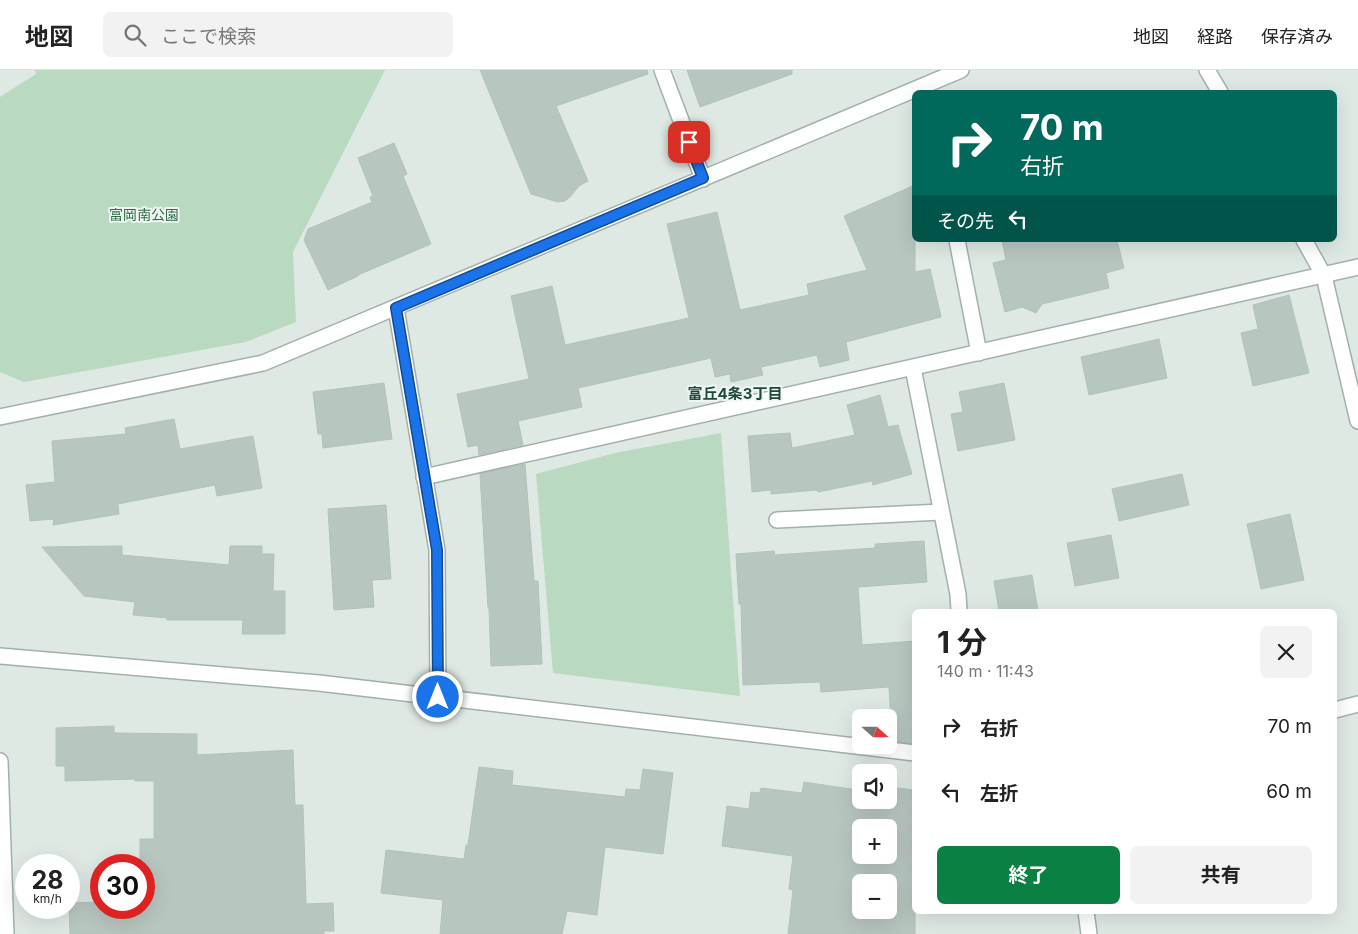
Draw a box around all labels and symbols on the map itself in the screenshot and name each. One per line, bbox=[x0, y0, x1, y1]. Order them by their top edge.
pin bbox=[668, 121, 710, 163]
park label: 富岡南公園 bbox=[109, 206, 179, 223]
district label: 富丘4条3丁目 bbox=[688, 384, 782, 403]
position arrow bbox=[411, 670, 463, 722]
north arrow bbox=[852, 709, 898, 754]
speed limit sign: 30 bbox=[90, 854, 155, 919]

